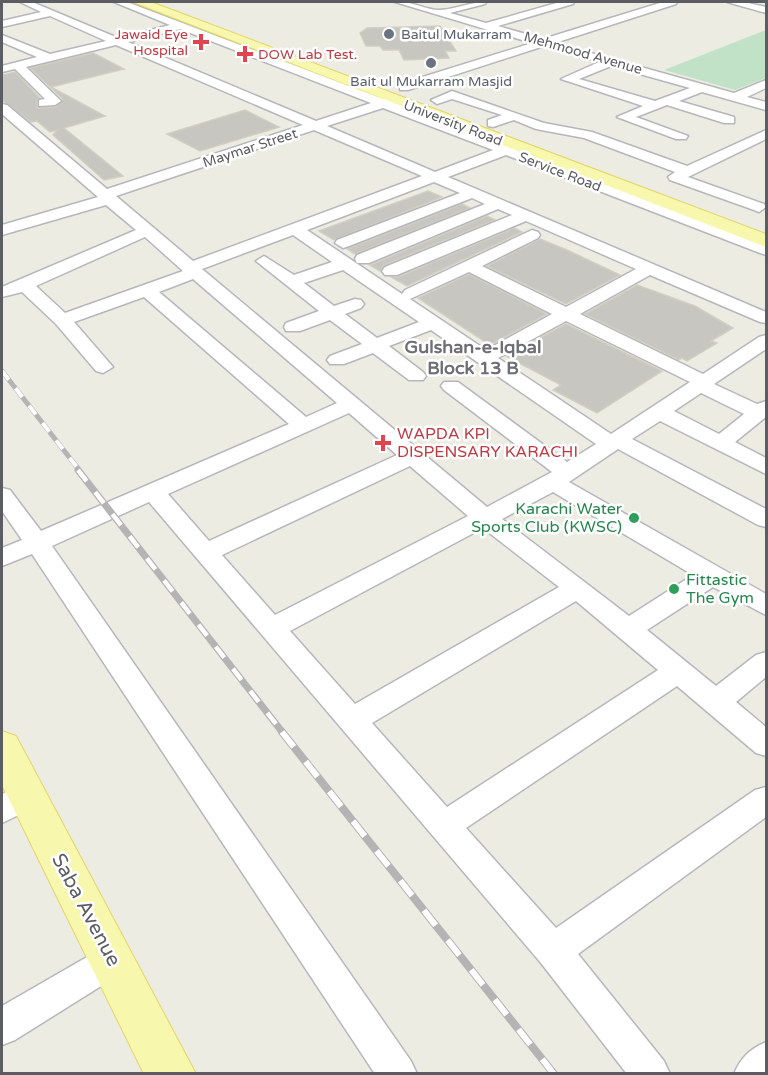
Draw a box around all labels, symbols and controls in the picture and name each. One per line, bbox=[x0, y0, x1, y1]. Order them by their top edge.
place label: Jawaid Eye Hospital bbox=[115, 26, 188, 59]
place label: Baitul Mukarram bbox=[401, 26, 512, 43]
marker: Baitul Mukarram bbox=[382, 27, 396, 41]
street label: Mehmood Avenue bbox=[522, 28, 644, 78]
marker: Jawaid Eye Hospital bbox=[192, 33, 210, 51]
marker: DOW Lab Test. bbox=[236, 45, 254, 63]
place label: DOW Lab Test. bbox=[258, 46, 357, 63]
marker: Bait ul Mukarram Masjid bbox=[424, 56, 438, 70]
place label: Bait ul Mukarram Masjid bbox=[350, 73, 512, 90]
street label: University Road bbox=[401, 96, 505, 150]
street label: Maymar Street bbox=[201, 124, 300, 171]
street label: Service Road bbox=[516, 148, 604, 196]
district label: Gulshan-e-Iqbal Block 13 B bbox=[405, 336, 541, 379]
place label: WAPDA KPI DISPENSARY KARACHI bbox=[397, 424, 578, 462]
marker: WAPDA KPI DISPENSARY KARACHI bbox=[374, 434, 392, 452]
place label: Karachi Water Sports Club (KWSC) bbox=[471, 499, 623, 537]
marker: Karachi Water Sports Club (KWSC) bbox=[627, 511, 641, 525]
place label: Fittastic The Gym bbox=[686, 570, 754, 608]
marker: Fittastic The Gym bbox=[667, 582, 681, 596]
street label: Saba Avenue bbox=[46, 850, 126, 970]

